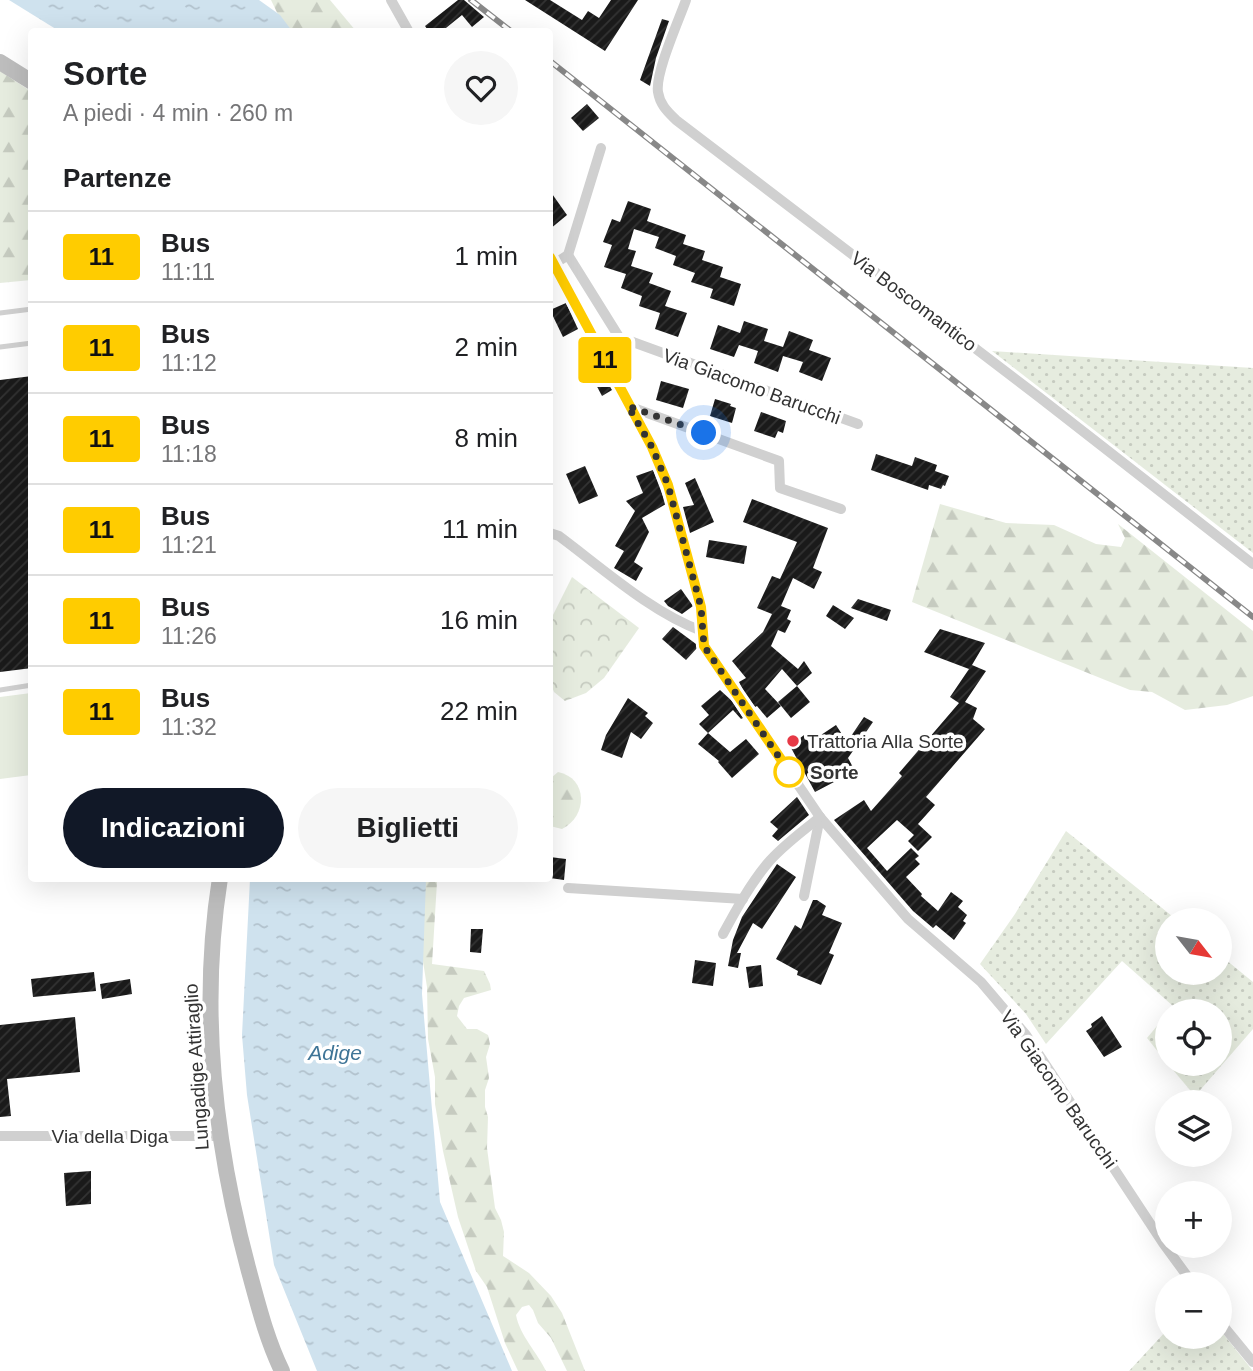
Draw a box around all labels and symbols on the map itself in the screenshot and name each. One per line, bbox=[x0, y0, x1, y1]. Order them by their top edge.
street label: Via Boscomantico bbox=[847, 247, 981, 355]
line badge: 11 bbox=[574, 337, 636, 383]
street label: Via Giacomo Barucchi bbox=[660, 345, 844, 428]
your location bbox=[686, 415, 721, 450]
place label: Trattoria Alla Sorte bbox=[807, 731, 964, 752]
marker: Trattoria Alla Sorte bbox=[785, 733, 801, 749]
marker: Sorte bbox=[774, 757, 804, 787]
place label: Sorte bbox=[810, 762, 859, 783]
north arrow bbox=[1155, 908, 1232, 985]
street label: Lungadige Attiraglio bbox=[180, 983, 213, 1151]
street label: Via Giacomo Barucchi bbox=[996, 1006, 1121, 1172]
water label: Adige bbox=[306, 1041, 362, 1064]
street label: Via della Diga bbox=[52, 1126, 169, 1147]

